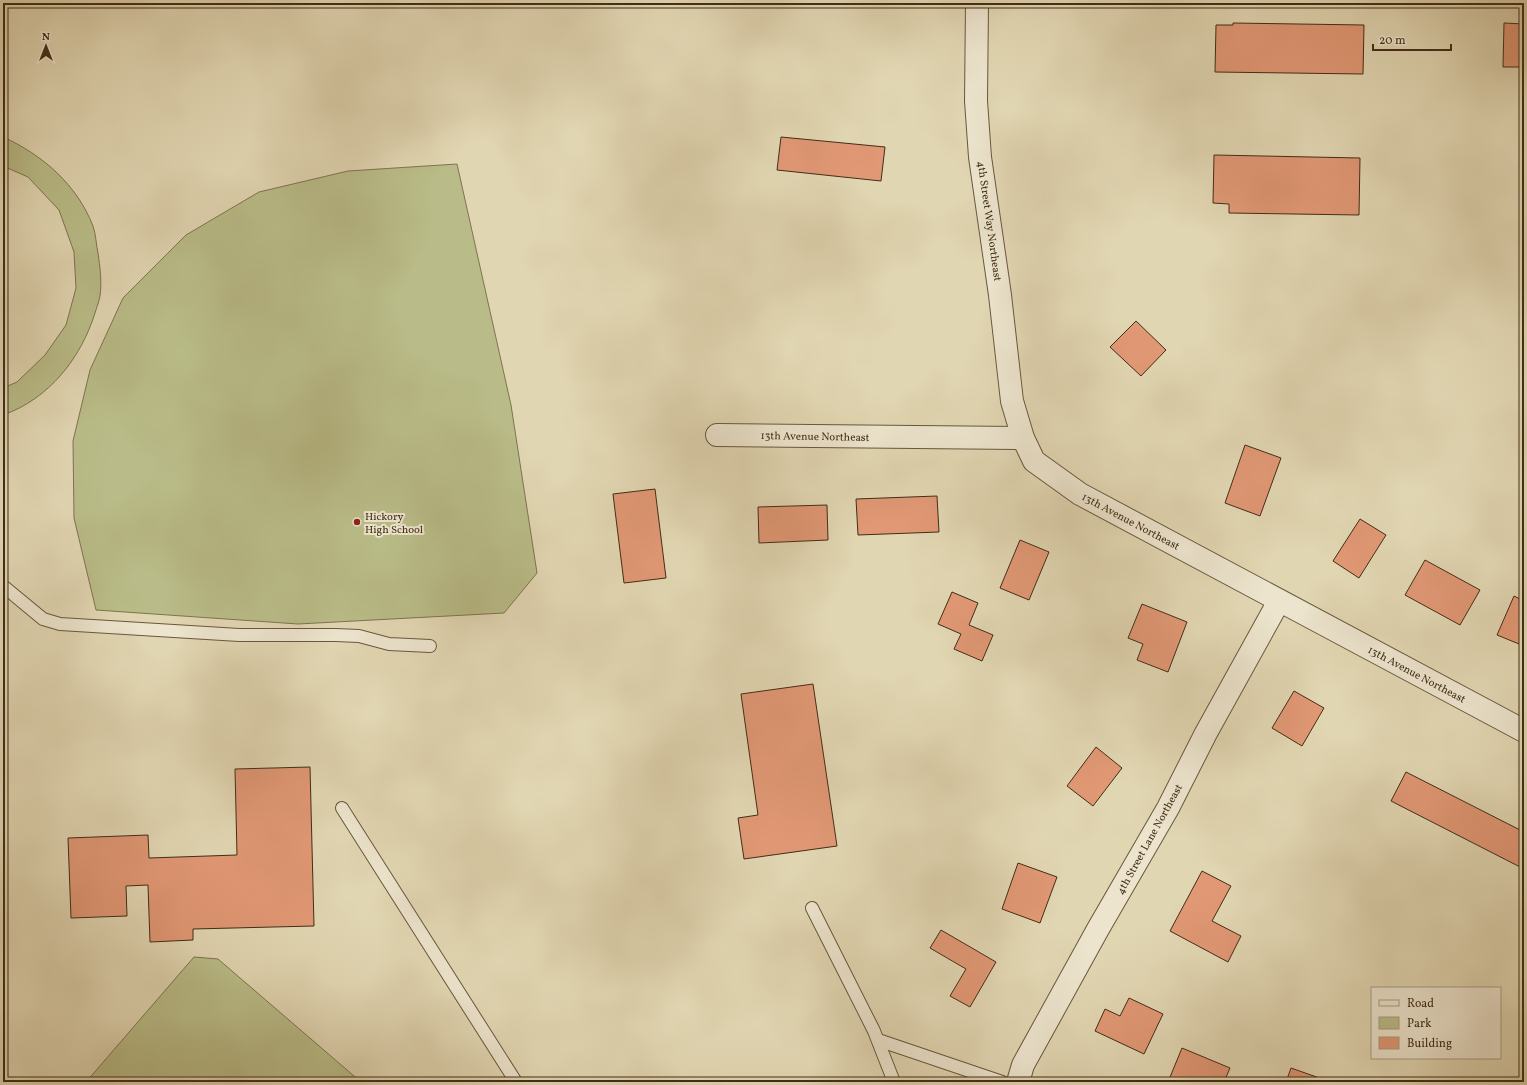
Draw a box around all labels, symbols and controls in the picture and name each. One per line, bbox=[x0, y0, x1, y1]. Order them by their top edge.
north arrow bbox=[26, 26, 66, 66]
scale bar bbox=[1373, 26, 1451, 52]
text: N bbox=[42, 30, 50, 45]
text: 20 m bbox=[1379, 33, 1406, 49]
street label: 4th Street Way Northeast bbox=[973, 160, 1004, 283]
street label: 13th Avenue Northeast bbox=[760, 429, 870, 446]
street label: 13th Avenue Northeast bbox=[1079, 490, 1182, 555]
place label: Hickory High School bbox=[365, 510, 423, 538]
marker: Hickory High School bbox=[352, 517, 362, 527]
street label: 13th Avenue Northeast bbox=[1365, 643, 1468, 708]
street label: 4th Street Lane Northeast bbox=[1114, 782, 1187, 898]
legend bbox=[1371, 987, 1501, 1059]
text: Road bbox=[1407, 996, 1434, 1012]
text: Park bbox=[1407, 1016, 1432, 1032]
text: Building bbox=[1407, 1036, 1452, 1052]

